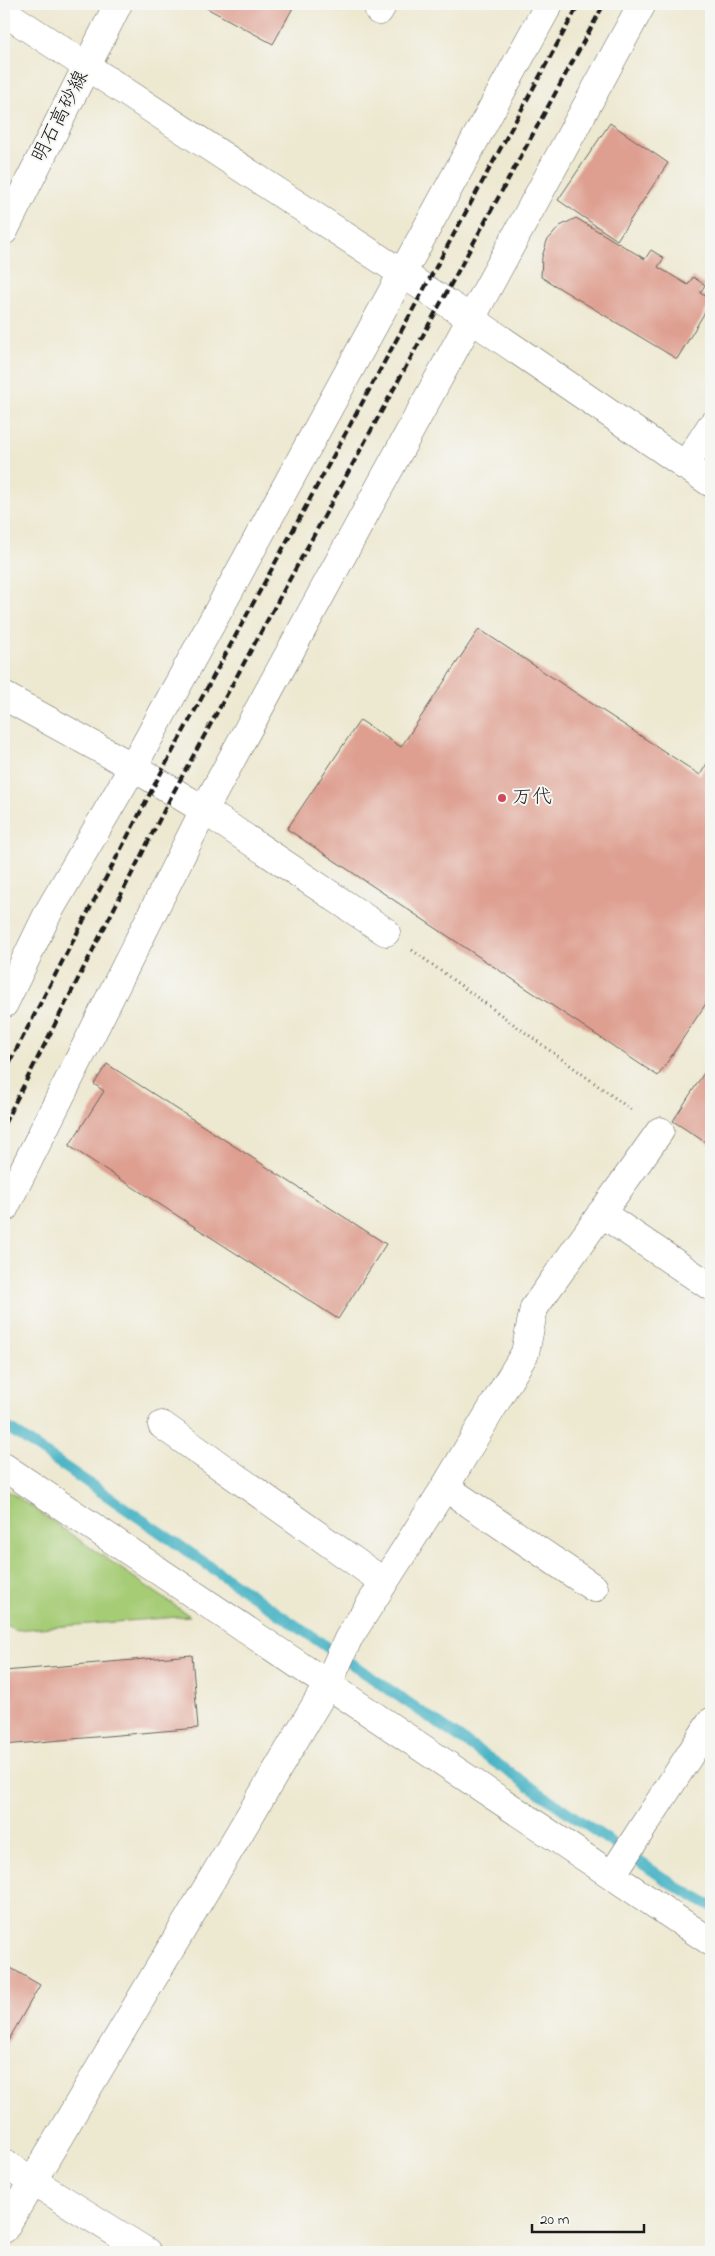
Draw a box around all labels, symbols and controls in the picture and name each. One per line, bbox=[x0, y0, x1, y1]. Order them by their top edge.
street label: 明石高砂線 bbox=[25, 66, 97, 168]
place label: 万代 bbox=[512, 784, 552, 813]
marker: 万代 bbox=[496, 792, 508, 804]
scale bar bbox=[532, 2201, 645, 2233]
text: 20 m bbox=[540, 2209, 570, 2231]

